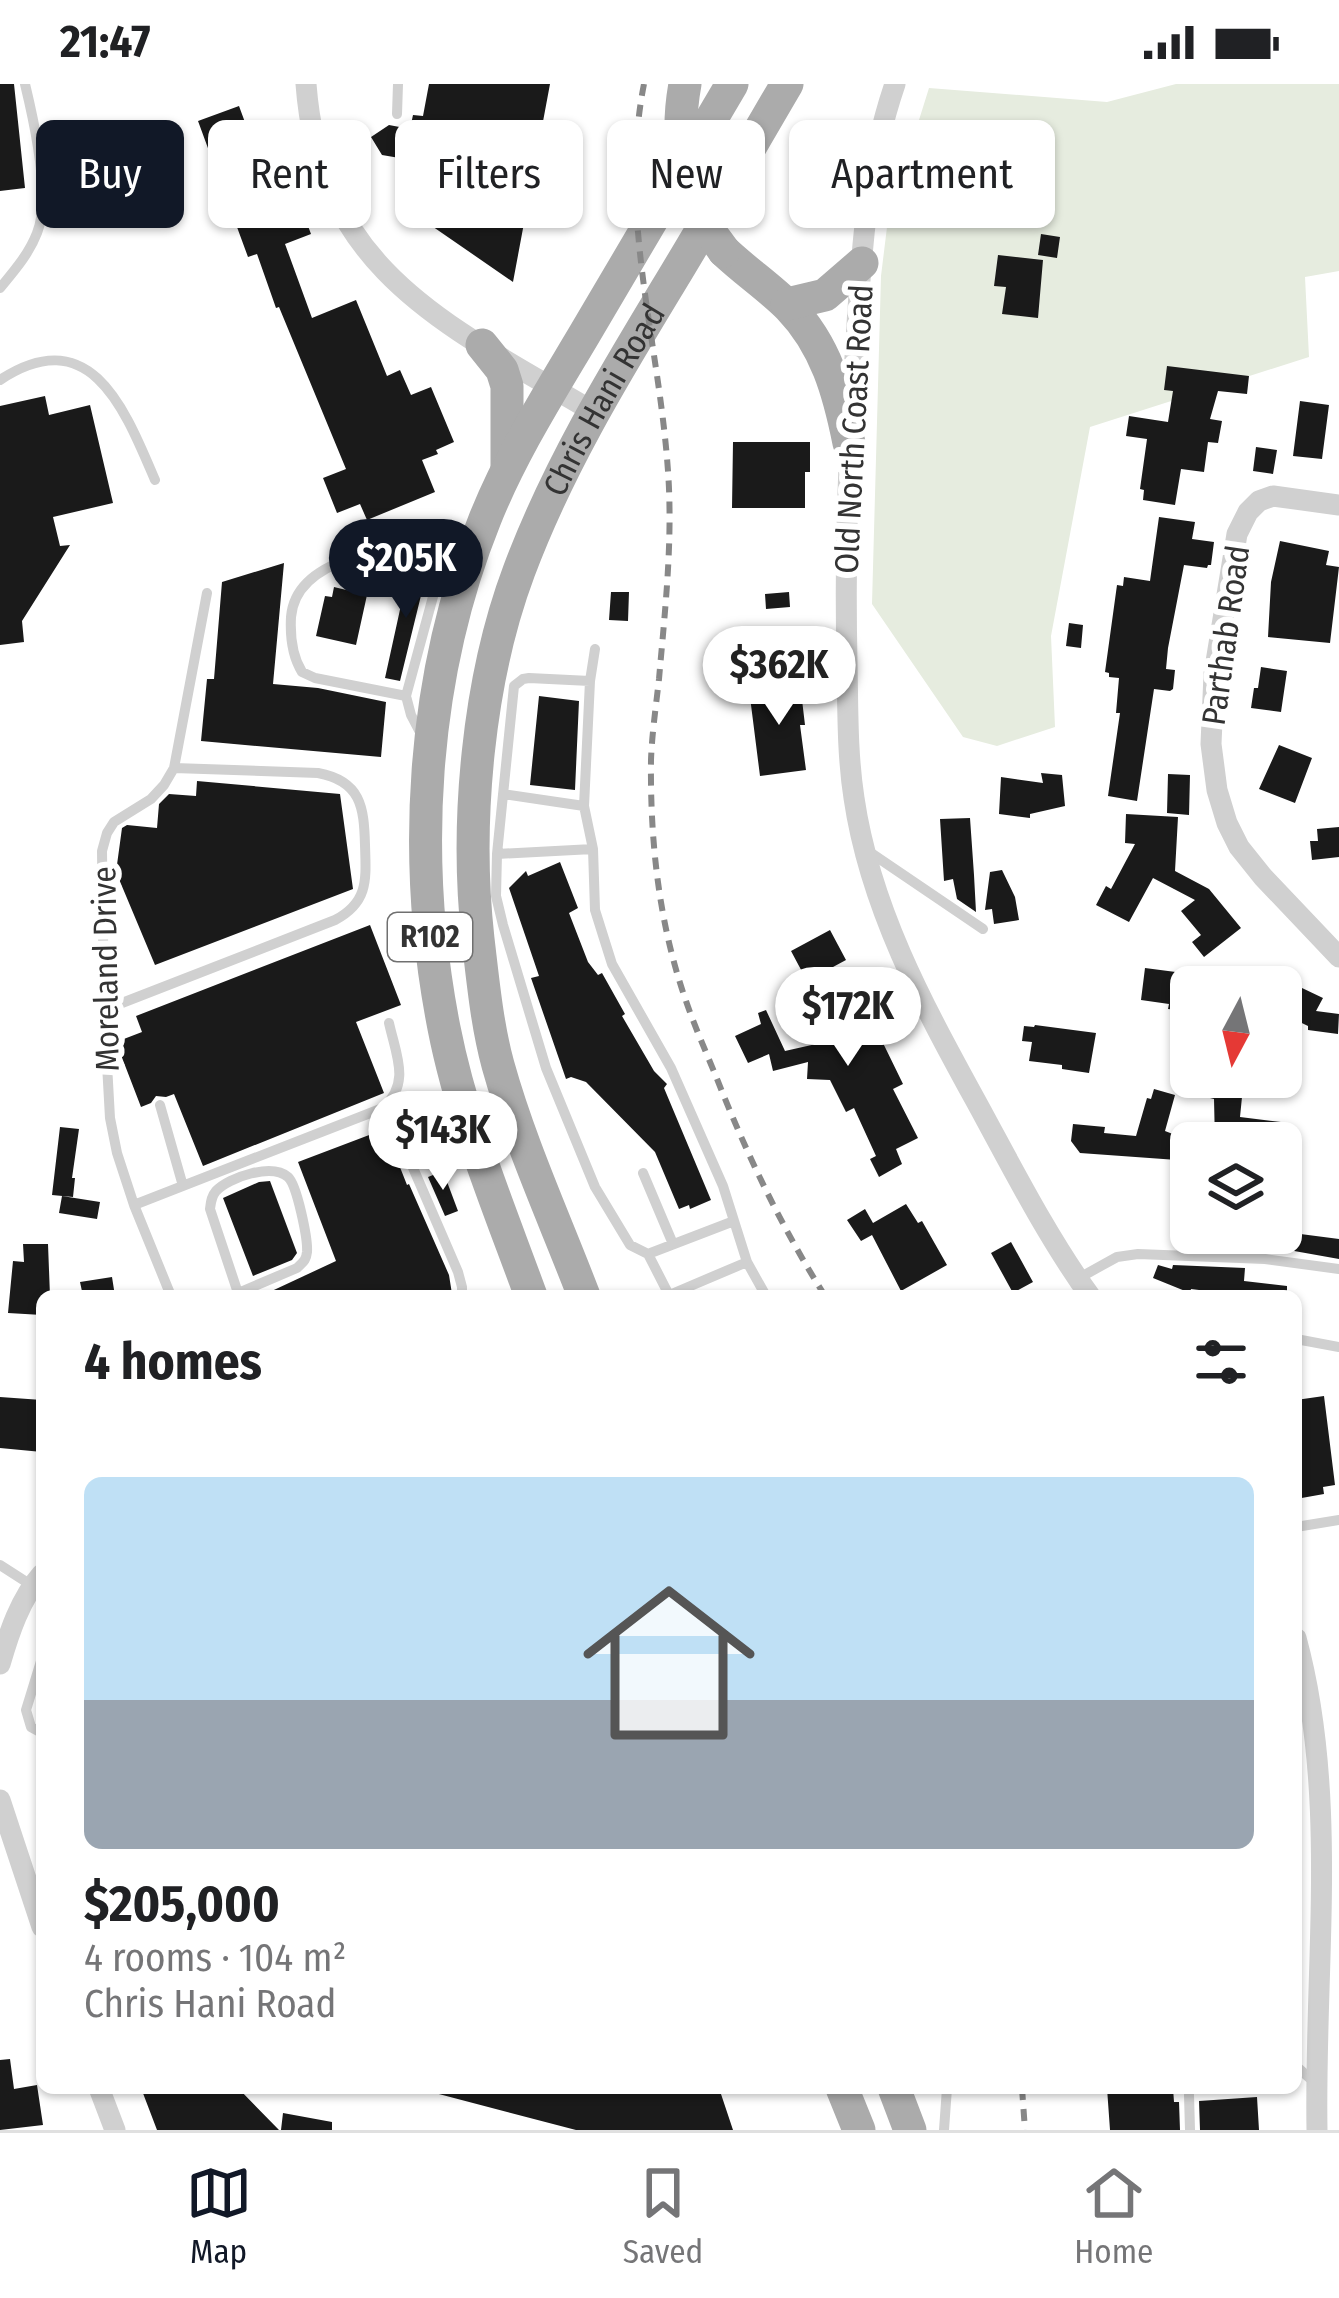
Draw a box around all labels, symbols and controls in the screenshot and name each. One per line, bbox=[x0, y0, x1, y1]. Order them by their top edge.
text: 21:47 bbox=[60, 15, 151, 69]
chip: Buy bbox=[36, 120, 184, 228]
chip: Rent bbox=[208, 120, 371, 228]
chip: Filters bbox=[395, 120, 583, 228]
chip: New bbox=[607, 120, 765, 228]
chip: Apartment bbox=[789, 120, 1055, 228]
street label: Old North Coast Road bbox=[826, 283, 882, 575]
street label: Chris Hani Road bbox=[535, 297, 674, 502]
pin: $205K bbox=[322, 519, 490, 621]
text: $205K bbox=[356, 535, 456, 581]
street label: Parthab Road bbox=[1194, 543, 1258, 728]
pin: $362K bbox=[695, 626, 863, 728]
text: $362K bbox=[730, 642, 828, 688]
street label: Moreland Drive bbox=[84, 866, 128, 1072]
road number: R102 bbox=[388, 913, 472, 961]
north arrow bbox=[1170, 966, 1302, 1098]
map controls bbox=[1170, 966, 1302, 1254]
pin: $172K bbox=[764, 967, 932, 1069]
text: $172K bbox=[802, 983, 894, 1029]
pin: $143K bbox=[359, 1091, 527, 1193]
text: $143K bbox=[395, 1107, 491, 1153]
button: layers bbox=[1170, 1122, 1302, 1254]
icon: filters bbox=[1188, 1329, 1254, 1395]
text: 4 homes bbox=[84, 1331, 262, 1393]
icon: home bbox=[561, 1555, 777, 1771]
text: $205,000 bbox=[84, 1873, 280, 1935]
text: 4 rooms · 104 m² bbox=[84, 1935, 346, 1981]
text: Chris Hani Road bbox=[84, 1981, 336, 2027]
tab: Map bbox=[186, 2160, 252, 2272]
tab: Saved bbox=[623, 2160, 703, 2272]
tab: Home bbox=[1074, 2160, 1153, 2272]

